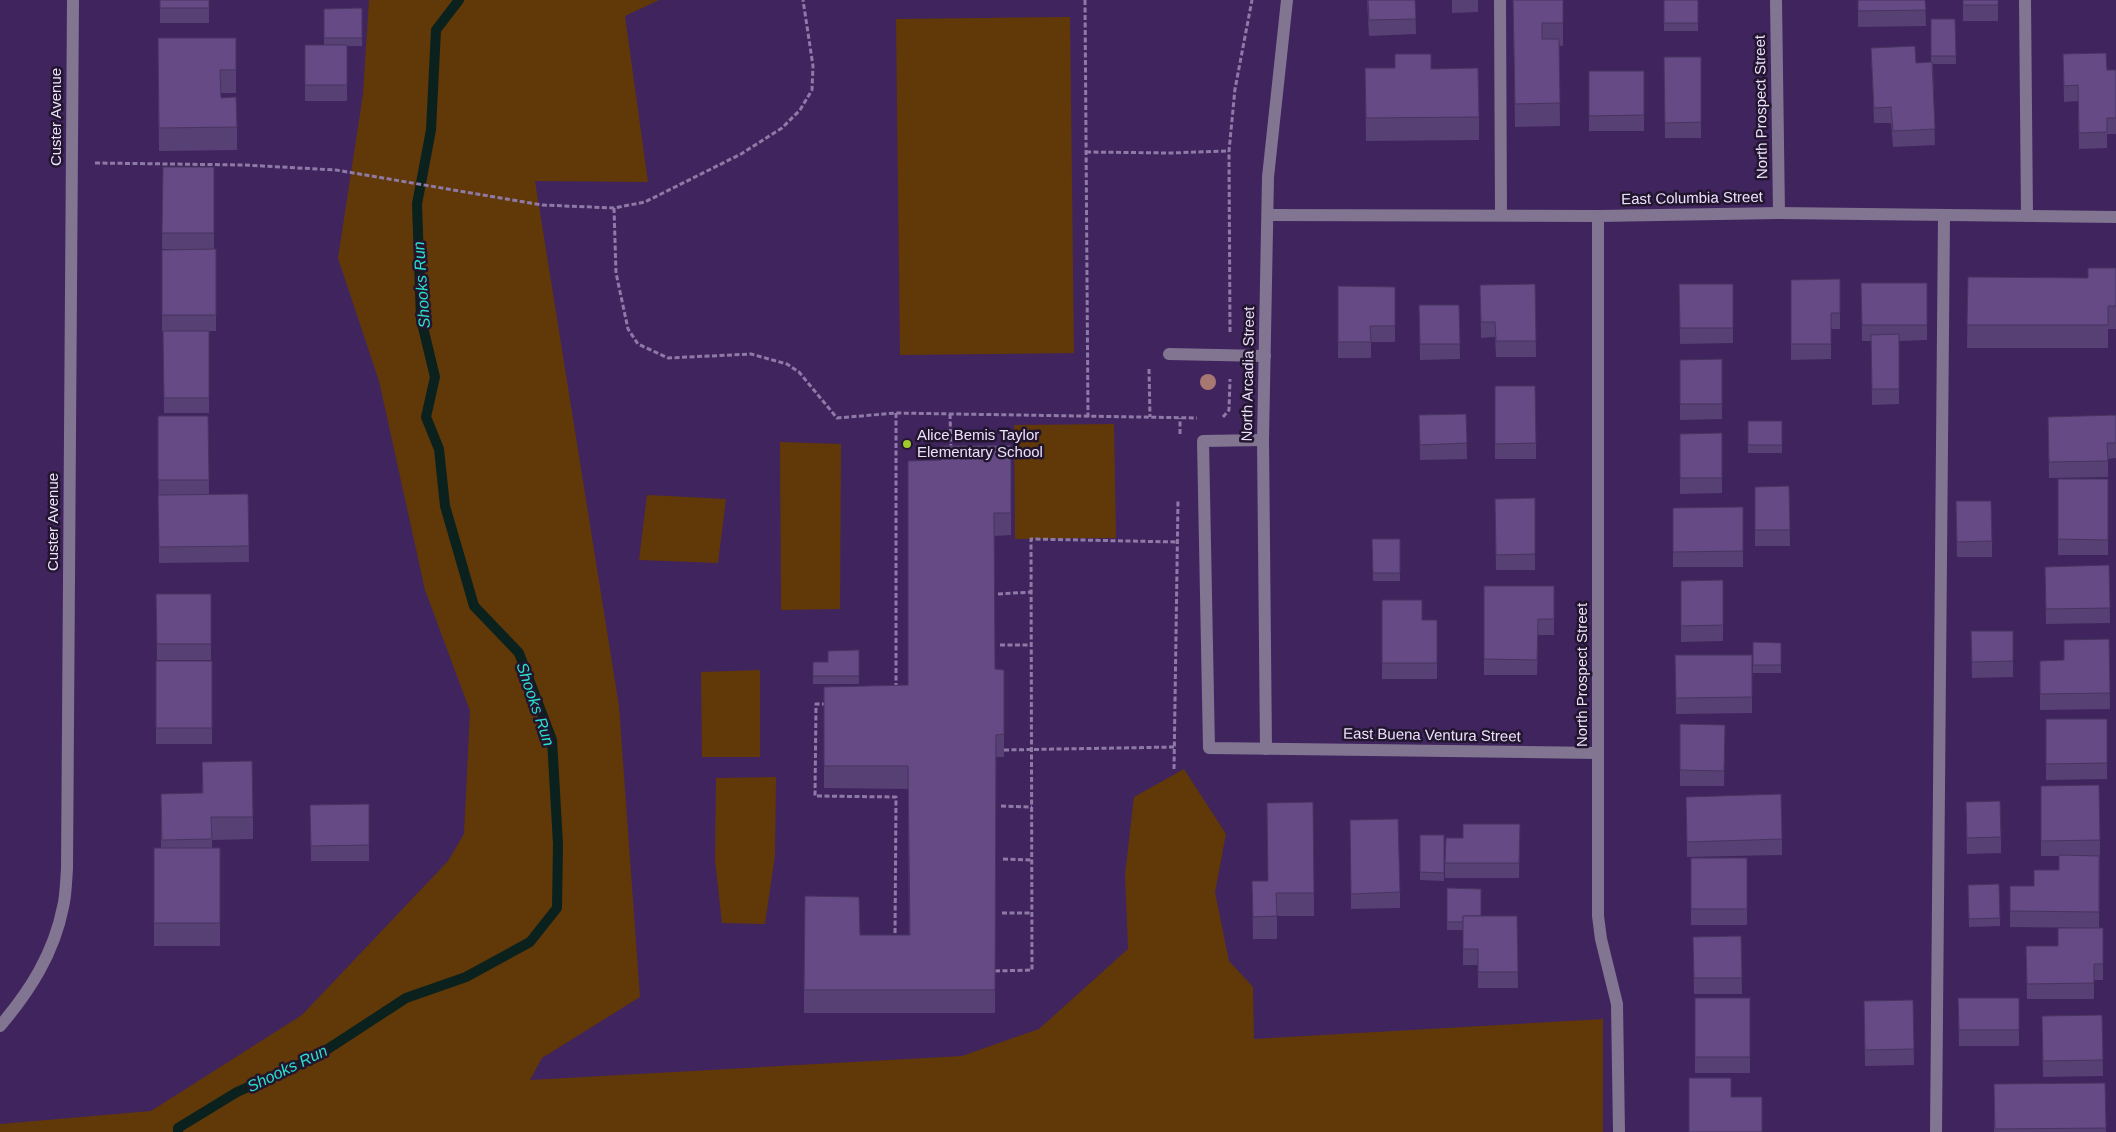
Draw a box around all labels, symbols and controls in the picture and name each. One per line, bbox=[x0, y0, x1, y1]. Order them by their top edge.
street label: North Prospect Street bbox=[1751, 34, 1770, 179]
street label: Custer Avenue bbox=[47, 68, 64, 166]
street label: East Columbia Street bbox=[1621, 188, 1764, 207]
water label: Shooks Run bbox=[410, 241, 433, 329]
street label: North Arcadia Street bbox=[1238, 305, 1257, 442]
place label: Alice Bemis Taylor Elementary School bbox=[917, 426, 1043, 460]
marker: Alice Bemis Taylor Elementary School bbox=[901, 438, 913, 450]
street label: Custer Avenue bbox=[44, 473, 61, 571]
street label: North Prospect Street bbox=[1573, 602, 1590, 747]
water label: Shooks Run bbox=[513, 660, 558, 748]
street label: East Buena Ventura Street bbox=[1343, 724, 1522, 745]
water label: Shooks Run bbox=[244, 1042, 330, 1095]

